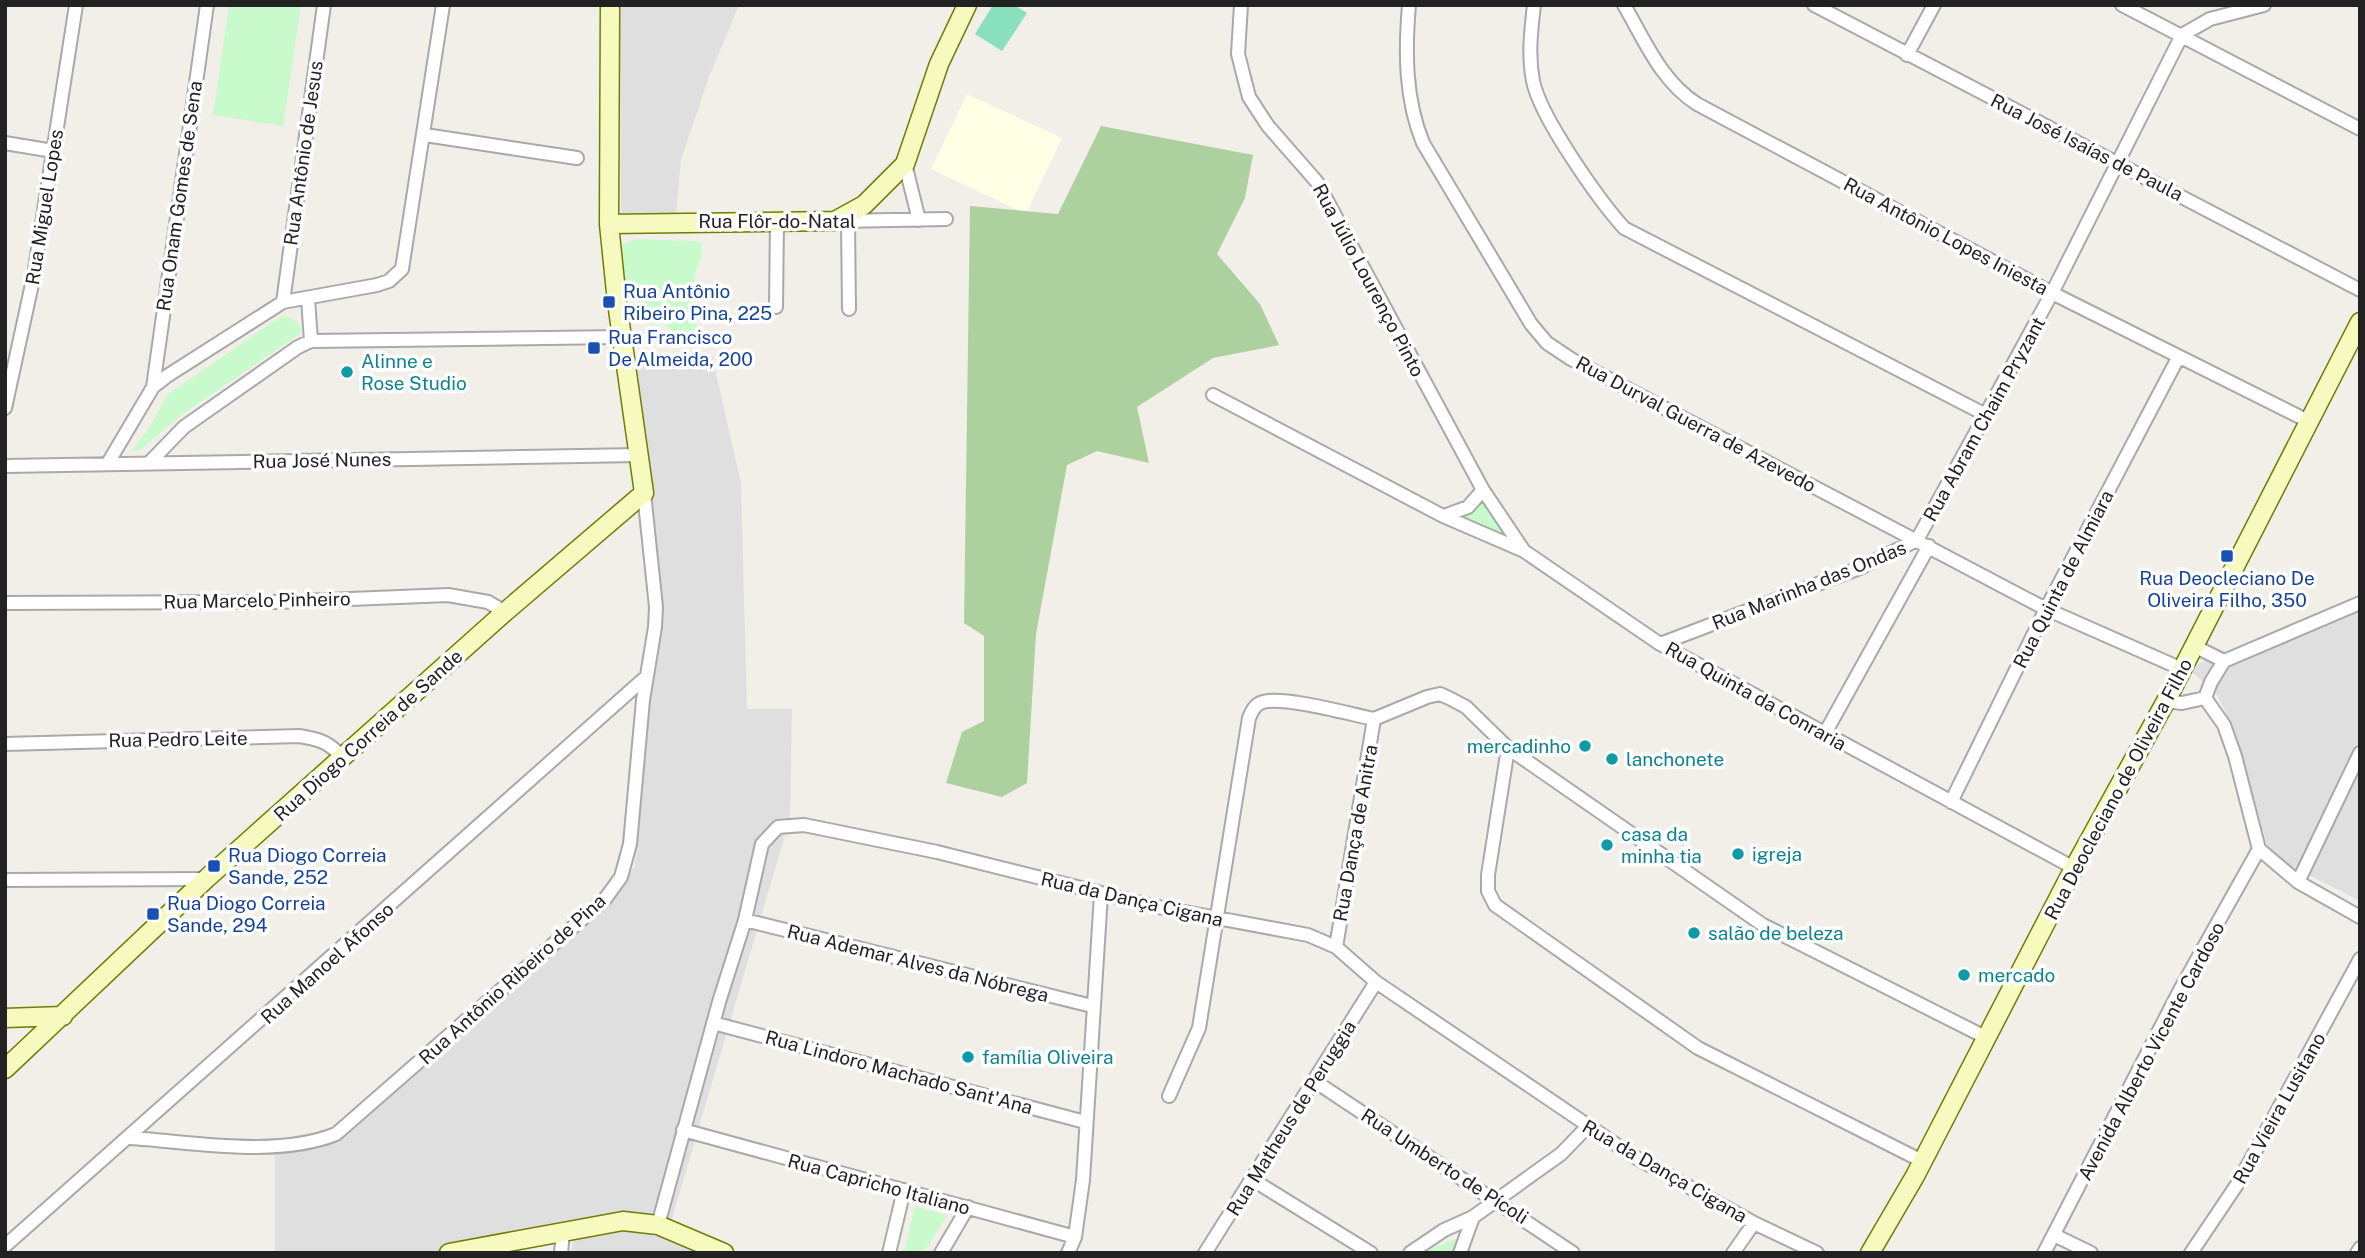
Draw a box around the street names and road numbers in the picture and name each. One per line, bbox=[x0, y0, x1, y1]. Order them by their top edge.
street label: Rua Antônio de Jesus bbox=[279, 59, 327, 247]
street label: Rua Onam Gomes de Sena bbox=[152, 79, 206, 313]
street label: Rua José Isaías de Paula bbox=[1987, 89, 2187, 205]
street label: Rua Miguel Lopes bbox=[21, 128, 67, 286]
street label: Rua Antônio Lopes Iniesta bbox=[1840, 173, 2052, 299]
street label: Rua Júlio Lourenço Pinto bbox=[1309, 180, 1429, 380]
street label: Rua Flôr-do-Natal bbox=[698, 210, 856, 232]
street label: Rua Abram Chaim Pryzant bbox=[1919, 313, 2049, 525]
street label: Rua Durval Guerra de Azevedo bbox=[1572, 351, 1820, 497]
street label: Rua José Nunes bbox=[253, 448, 391, 472]
street label: Rua Quinta de Almiara bbox=[2009, 486, 2117, 672]
street label: Rua Marinha das Ondas bbox=[1709, 536, 1909, 634]
street label: Rua Marcelo Pinheiro bbox=[163, 587, 351, 613]
street label: Rua Quinta da Conraria bbox=[1662, 637, 1850, 755]
street label: Rua Diogo Correia de Sande bbox=[269, 645, 467, 825]
street label: Rua Deocleciano de Oliveira Filho bbox=[2040, 655, 2196, 923]
street label: Rua Pedro Leite bbox=[108, 727, 248, 751]
street label: Rua Dança de Anitra bbox=[1329, 743, 1381, 923]
street label: Rua da Dança Cigana bbox=[1039, 867, 1225, 931]
street label: Rua Antônio Ribeiro de Pina bbox=[414, 889, 610, 1069]
street label: Rua Manoel Afonso bbox=[256, 898, 398, 1028]
street label: Avenida Alberto Vicente Cardoso bbox=[2073, 918, 2229, 1184]
street label: Rua Ademar Alves da Nóbrega bbox=[785, 920, 1051, 1006]
street label: Rua Matheus de Peruggia bbox=[1222, 1016, 1360, 1220]
street label: Rua Lindoro Machado Sant'Ana bbox=[763, 1026, 1035, 1118]
street label: Rua Vieira Lusitano bbox=[2228, 1029, 2330, 1187]
street label: Rua Umberto de Pícoli bbox=[1357, 1104, 1533, 1228]
street label: Rua da Dança Cigana bbox=[1579, 1115, 1751, 1227]
street label: Rua Capricho Italiano bbox=[785, 1149, 973, 1219]

